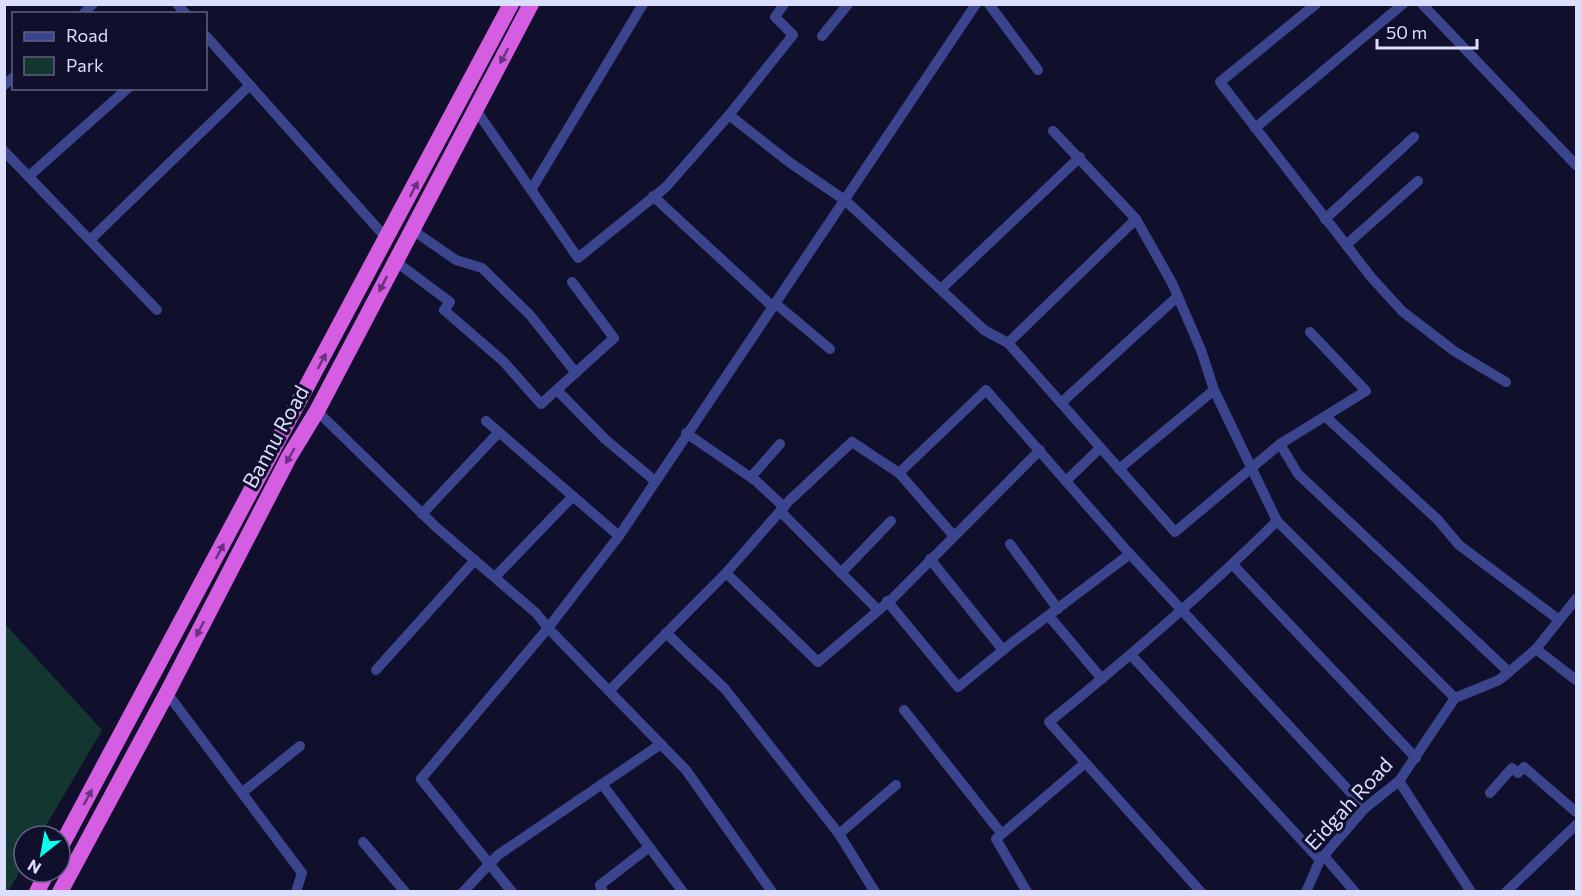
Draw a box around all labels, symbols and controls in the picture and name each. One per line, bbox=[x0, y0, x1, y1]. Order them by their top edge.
legend bbox=[12, 12, 207, 90]
scale bar bbox=[1377, 12, 1478, 50]
text: 50 m bbox=[1386, 21, 1427, 43]
text: Road bbox=[66, 24, 108, 46]
one-way arrow bbox=[499, 48, 508, 65]
text: Park bbox=[66, 54, 104, 76]
one-way arrow bbox=[409, 180, 419, 197]
one-way arrow bbox=[378, 276, 388, 293]
one-way arrow bbox=[317, 352, 327, 369]
street label: Bannu Road bbox=[236, 381, 313, 492]
one-way arrow bbox=[285, 448, 295, 465]
one-way arrow bbox=[215, 542, 225, 559]
one-way arrow bbox=[196, 620, 206, 638]
street label: Eidgah Road bbox=[1299, 752, 1397, 854]
one-way arrow bbox=[83, 788, 93, 805]
north arrow bbox=[12, 824, 72, 884]
text: N bbox=[24, 856, 44, 879]

